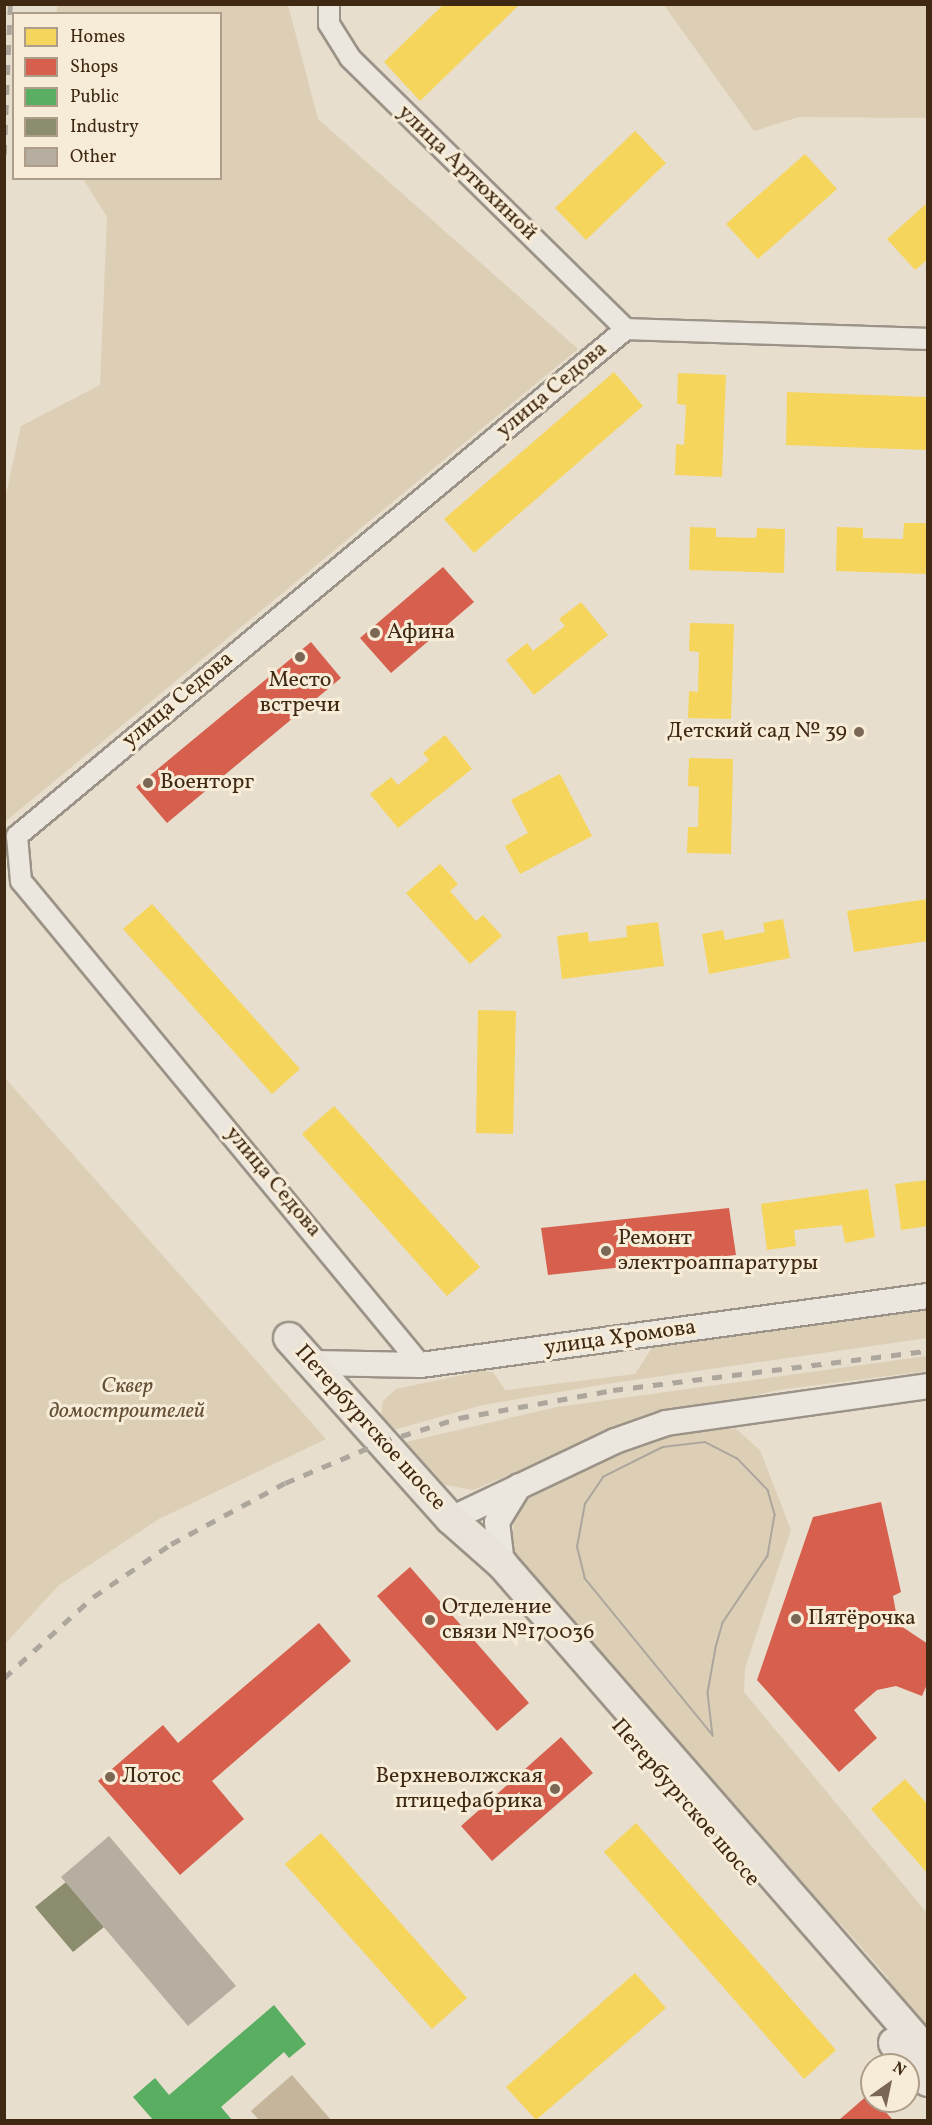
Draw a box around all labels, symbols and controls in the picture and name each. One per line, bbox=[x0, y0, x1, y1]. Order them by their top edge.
legend bbox=[12, 12, 222, 180]
text: Homes bbox=[70, 25, 125, 50]
text: Shops bbox=[70, 55, 118, 80]
text: Public bbox=[70, 85, 119, 110]
street label: улица Артюхиной bbox=[392, 100, 542, 246]
text: Industry bbox=[70, 115, 139, 140]
text: Other bbox=[70, 145, 116, 170]
street label: улица Седова bbox=[491, 336, 613, 444]
place label: Афина bbox=[387, 620, 455, 646]
marker: Афина bbox=[368, 626, 382, 640]
street label: улица Седова bbox=[117, 646, 239, 754]
marker: Место встречи bbox=[293, 650, 307, 664]
place label: Место встречи bbox=[260, 667, 340, 718]
place label: Детский сад № 39 bbox=[667, 719, 847, 745]
marker: Детский сад № 39 bbox=[852, 725, 866, 739]
place label: Военторг bbox=[160, 770, 254, 796]
marker: Военторг bbox=[141, 776, 155, 790]
street label: улица Седова bbox=[219, 1121, 327, 1243]
place label: Ремонт электроаппаратуры bbox=[618, 1225, 818, 1276]
marker: Ремонт электроаппаратуры bbox=[599, 1244, 613, 1258]
street label: улица Хромова bbox=[542, 1314, 698, 1362]
street label: Петербургское шоссе bbox=[289, 1340, 451, 1516]
park label: Сквер домостроителей bbox=[49, 1373, 205, 1424]
place label: Отделение связи №170036 bbox=[442, 1594, 594, 1646]
place label: Пятёрочка bbox=[808, 1606, 916, 1632]
marker: Пятёрочка bbox=[789, 1612, 803, 1626]
marker: Отделение связи №170036 bbox=[423, 1613, 437, 1627]
street label: Петербургское шоссе bbox=[605, 1714, 765, 1892]
place label: Верхневолжская птицефабрика bbox=[375, 1763, 543, 1814]
place label: Лотос bbox=[122, 1764, 181, 1790]
marker: Лотос bbox=[103, 1770, 117, 1784]
marker: Верхневолжская птицефабрика bbox=[548, 1782, 562, 1796]
north arrow bbox=[860, 2053, 920, 2113]
text: N bbox=[888, 2057, 910, 2082]

